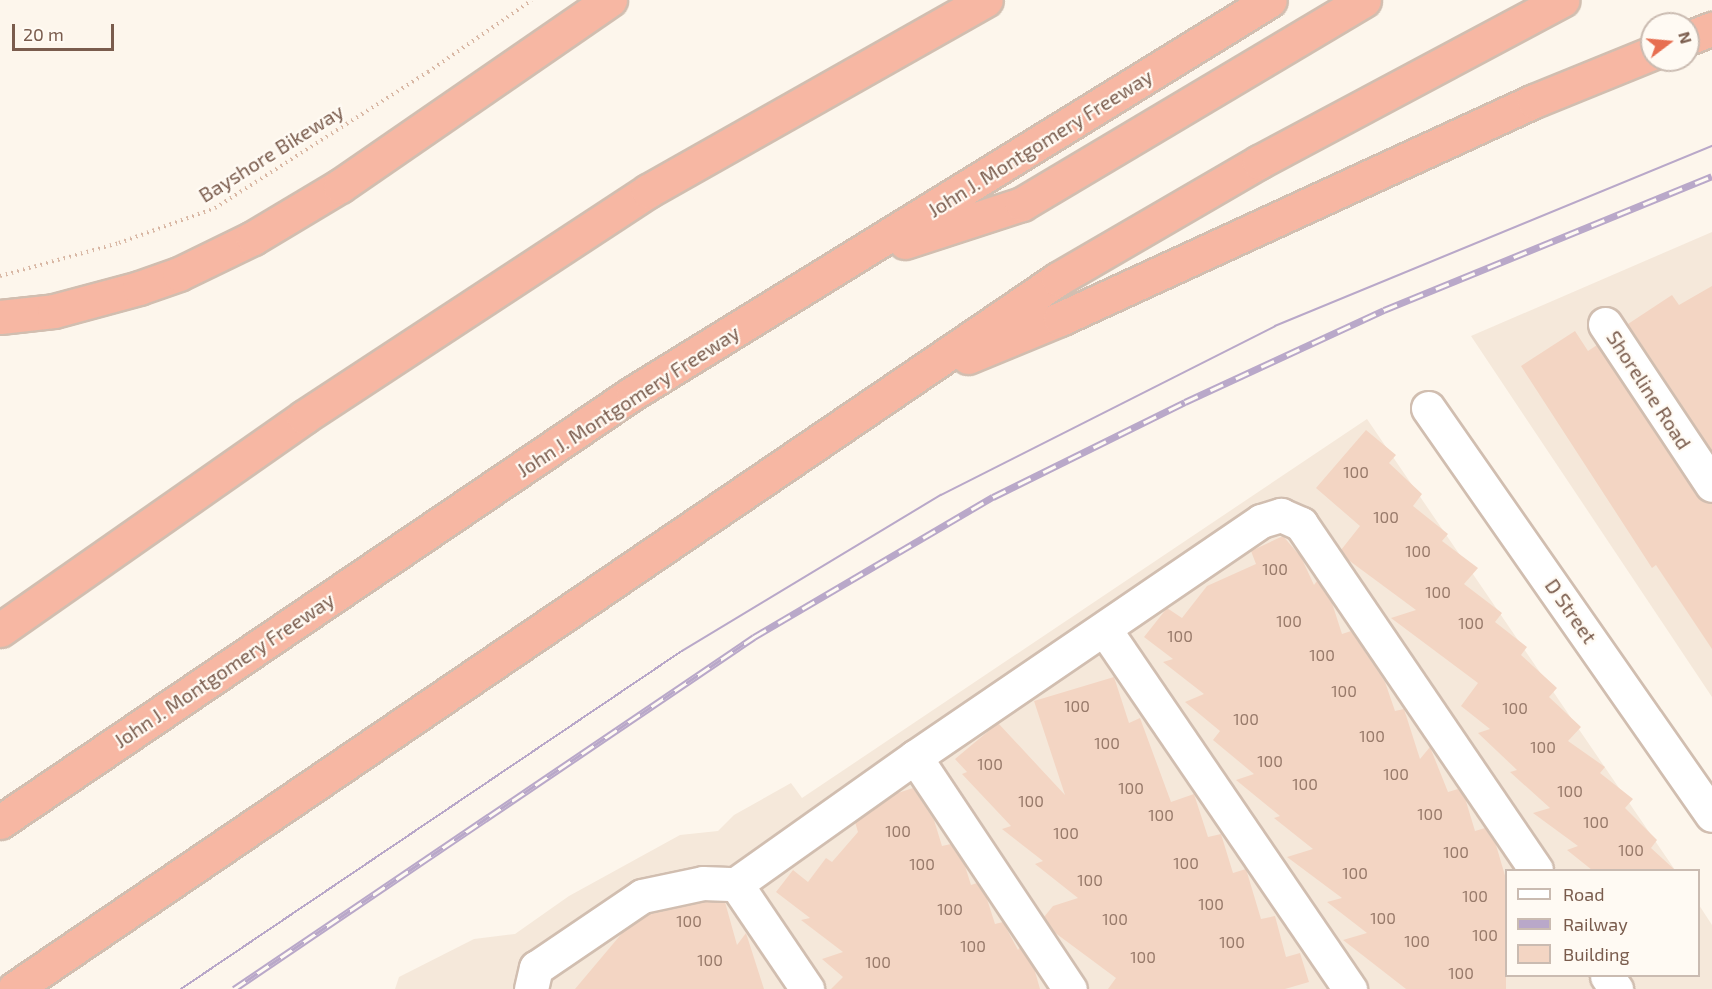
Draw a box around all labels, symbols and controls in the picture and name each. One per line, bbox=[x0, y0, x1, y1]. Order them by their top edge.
scale bar bbox=[15, 12, 117, 50]
north arrow bbox=[1640, 12, 1700, 72]
text: 20 m bbox=[23, 23, 64, 45]
text: N bbox=[1675, 29, 1697, 46]
street label: John J. Montgomery Freeway bbox=[923, 64, 1157, 222]
street label: Bayshore Bikeway bbox=[194, 99, 348, 207]
street label: John J. Montgomery Freeway bbox=[512, 320, 744, 482]
street label: Shoreline Road bbox=[1602, 326, 1696, 454]
house number: 100 bbox=[1343, 462, 1369, 482]
house number: 100 bbox=[1373, 507, 1399, 527]
house number: 100 bbox=[1405, 541, 1431, 561]
house number: 100 bbox=[1262, 559, 1288, 579]
street label: D Street bbox=[1540, 574, 1602, 648]
house number: 100 bbox=[1425, 582, 1451, 602]
street label: John J. Montgomery Freeway bbox=[109, 587, 339, 753]
house number: 100 bbox=[1276, 611, 1302, 631]
house number: 100 bbox=[1458, 613, 1484, 633]
house number: 100 bbox=[1167, 626, 1193, 646]
house number: 100 bbox=[1309, 645, 1335, 665]
house number: 100 bbox=[1331, 681, 1357, 701]
house number: 100 bbox=[1064, 696, 1090, 716]
house number: 100 bbox=[1502, 698, 1528, 718]
house number: 100 bbox=[1233, 709, 1259, 729]
house number: 100 bbox=[1359, 726, 1385, 746]
house number: 100 bbox=[1094, 733, 1120, 753]
house number: 100 bbox=[1530, 737, 1556, 757]
house number: 100 bbox=[1257, 751, 1283, 771]
house number: 100 bbox=[977, 754, 1003, 774]
house number: 100 bbox=[1383, 764, 1409, 784]
house number: 100 bbox=[1292, 774, 1318, 794]
house number: 100 bbox=[1118, 778, 1144, 798]
house number: 100 bbox=[1557, 781, 1583, 801]
house number: 100 bbox=[1018, 791, 1044, 811]
house number: 100 bbox=[1417, 804, 1443, 824]
house number: 100 bbox=[1148, 805, 1174, 825]
house number: 100 bbox=[1583, 812, 1609, 832]
house number: 100 bbox=[885, 821, 911, 841]
house number: 100 bbox=[1053, 823, 1079, 843]
house number: 100 bbox=[1618, 840, 1644, 860]
house number: 100 bbox=[1443, 842, 1469, 862]
house number: 100 bbox=[1173, 853, 1199, 873]
house number: 100 bbox=[909, 854, 935, 874]
house number: 100 bbox=[1342, 863, 1368, 883]
legend bbox=[1505, 869, 1700, 977]
house number: 100 bbox=[1077, 870, 1103, 890]
text: Road bbox=[1563, 883, 1604, 905]
house number: 100 bbox=[1462, 886, 1488, 906]
house number: 100 bbox=[1198, 894, 1224, 914]
house number: 100 bbox=[937, 899, 963, 919]
house number: 100 bbox=[1370, 908, 1396, 928]
house number: 100 bbox=[1102, 909, 1128, 929]
house number: 100 bbox=[676, 911, 702, 931]
text: Railway bbox=[1563, 913, 1628, 935]
house number: 100 bbox=[1472, 925, 1498, 945]
house number: 100 bbox=[1404, 931, 1430, 951]
house number: 100 bbox=[1219, 932, 1245, 952]
house number: 100 bbox=[960, 936, 986, 956]
text: Building bbox=[1563, 943, 1630, 965]
house number: 100 bbox=[1130, 947, 1156, 967]
house number: 100 bbox=[697, 950, 723, 970]
house number: 100 bbox=[865, 952, 891, 972]
house number: 100 bbox=[1448, 963, 1474, 983]

